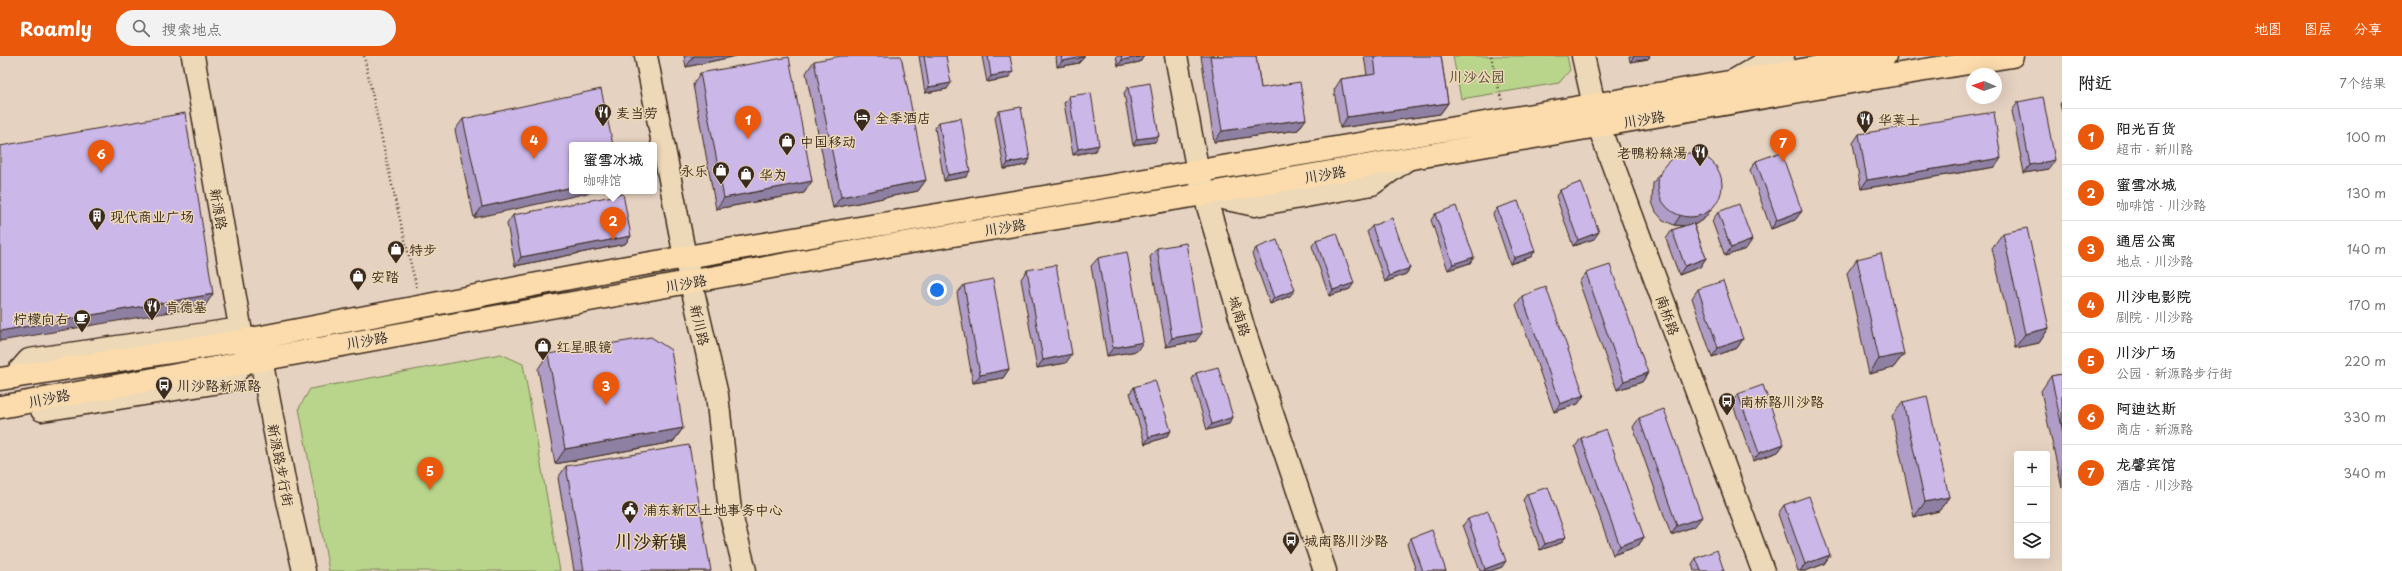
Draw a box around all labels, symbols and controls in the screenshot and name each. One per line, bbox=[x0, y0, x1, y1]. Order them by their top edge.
search box bbox=[116, 10, 396, 46]
text: Roamly bbox=[20, 14, 92, 42]
icon: search bbox=[130, 17, 152, 39]
text: 搜索地点 bbox=[162, 17, 222, 40]
text: 地图 bbox=[2254, 18, 2282, 39]
text: 图层 bbox=[2304, 18, 2332, 39]
text: 分享 bbox=[2354, 18, 2382, 39]
park label: 川沙公园 bbox=[1449, 66, 1505, 87]
north arrow bbox=[1966, 68, 2002, 104]
text: 附近 bbox=[2078, 69, 2112, 95]
text: 7个结果 bbox=[2340, 73, 2386, 92]
restaurant icon: 麦当劳 bbox=[593, 102, 613, 127]
place label: 麦当劳 bbox=[616, 102, 658, 123]
street label: 川沙路 bbox=[1621, 105, 1667, 133]
pin: 1 bbox=[735, 106, 761, 139]
hotel icon: 全季酒店 bbox=[852, 107, 872, 132]
place label: 全季酒店 bbox=[875, 107, 931, 128]
restaurant icon: 华莱士 bbox=[1855, 109, 1875, 134]
place label: 华莱士 bbox=[1878, 109, 1920, 130]
text: 阳光百货 bbox=[2116, 116, 2176, 139]
pin: 4 bbox=[521, 126, 547, 159]
text: 1 bbox=[2088, 127, 2094, 146]
text: 100 m bbox=[2346, 127, 2386, 146]
pin: 7 bbox=[1770, 129, 1796, 162]
shop icon: 中国移动 bbox=[777, 131, 797, 156]
place label: 中国移动 bbox=[800, 131, 856, 152]
text: 超市 · 新川路 bbox=[2116, 139, 2193, 158]
pin: 6 bbox=[88, 140, 114, 173]
popup bbox=[569, 142, 657, 194]
place label: 老鴨粉絲湯 bbox=[1617, 142, 1687, 163]
restaurant icon: 老鴨粉絲湯 bbox=[1690, 142, 1710, 167]
text: 蜜雪冰城 bbox=[583, 147, 643, 170]
place label: 永乐 bbox=[680, 160, 708, 181]
shop icon: 永乐 bbox=[711, 160, 731, 185]
street label: 川沙路 bbox=[1302, 160, 1348, 188]
shop icon: 华为 bbox=[736, 164, 756, 189]
place label: 华为 bbox=[759, 164, 787, 185]
text: 咖啡馆 bbox=[583, 170, 622, 189]
text: 蜜雪冰城 bbox=[2116, 172, 2176, 195]
text: 2 bbox=[2086, 183, 2096, 202]
text: 130 m bbox=[2347, 183, 2386, 202]
street label: 新源路 bbox=[205, 186, 233, 232]
text: 咖啡馆 · 川沙路 bbox=[2116, 195, 2206, 214]
building icon: 现代商业广场 bbox=[87, 206, 107, 231]
place label: 现代商业广场 bbox=[110, 206, 194, 227]
pin: 2 bbox=[600, 207, 626, 240]
street label: 川沙路 bbox=[983, 213, 1027, 241]
text: 通居公寓 bbox=[2116, 228, 2176, 251]
shop icon: 特步 bbox=[386, 239, 406, 264]
place label: 特步 bbox=[409, 239, 437, 260]
text: 3 bbox=[2087, 239, 2095, 258]
text: 140 m bbox=[2347, 239, 2386, 258]
text: 地点 · 川沙路 bbox=[2116, 251, 2193, 270]
shop icon: 安踏 bbox=[348, 266, 368, 291]
place label: 安踏 bbox=[371, 266, 399, 287]
street label: 川沙路 bbox=[663, 269, 709, 297]
your location bbox=[927, 280, 947, 300]
text: 川沙电影院 bbox=[2116, 284, 2191, 307]
street label: 南桥路 bbox=[1651, 292, 1685, 338]
street label: 城南路 bbox=[1224, 293, 1256, 339]
text: 4 bbox=[2087, 295, 2095, 314]
text: 170 m bbox=[2348, 295, 2386, 314]
restaurant icon: 肯德基 bbox=[142, 296, 162, 321]
place label: 肯德基 bbox=[165, 296, 207, 317]
street label: 新川路 bbox=[685, 302, 715, 348]
text: 剧院 · 川沙路 bbox=[2116, 307, 2193, 326]
place label: 柠檬向右 bbox=[13, 308, 69, 329]
cafe icon: 柠檬向右 bbox=[72, 308, 92, 333]
street label: 川沙路 bbox=[344, 326, 390, 354]
shop icon: 红星眼镜 bbox=[533, 336, 553, 361]
place label: 红星眼镜 bbox=[556, 336, 612, 357]
text: 川沙广场 bbox=[2116, 340, 2176, 363]
text: 5 bbox=[2087, 351, 2095, 370]
text: 220 m bbox=[2344, 351, 2386, 370]
text: 公园 · 新源路步行街 bbox=[2116, 363, 2232, 382]
pin: 3 bbox=[593, 372, 619, 405]
bus stop icon: 川沙路新源路 bbox=[154, 375, 174, 400]
place label: 川沙路新源路 bbox=[177, 375, 261, 396]
street label: 川沙路 bbox=[26, 384, 72, 412]
bus stop icon: 南桥路川沙路 bbox=[1717, 391, 1737, 416]
place label: 南桥路川沙路 bbox=[1740, 391, 1824, 412]
text: 阿迪达斯 bbox=[2116, 396, 2176, 419]
text: 6 bbox=[2086, 407, 2096, 426]
text: 330 m bbox=[2343, 407, 2386, 426]
text: 商店 · 新源路 bbox=[2116, 419, 2193, 438]
street label: 新源路步行街 bbox=[263, 422, 299, 508]
map controls bbox=[2014, 451, 2050, 559]
button: + bbox=[2014, 451, 2050, 487]
text: 龙馨宾馆 bbox=[2116, 452, 2176, 475]
pin: 5 bbox=[417, 457, 443, 490]
text: 7 bbox=[2087, 463, 2095, 482]
text: 340 m bbox=[2343, 463, 2386, 482]
text: 酒店 · 川沙路 bbox=[2116, 475, 2193, 494]
button: − bbox=[2014, 487, 2050, 523]
public building icon: 浦东新区土地事务中心 bbox=[620, 499, 640, 524]
place label: 浦东新区土地事务中心 bbox=[643, 499, 783, 520]
button: layers bbox=[2014, 523, 2050, 559]
district label: 川沙新镇 bbox=[615, 527, 687, 554]
bus stop icon: 城南路川沙路 bbox=[1281, 530, 1301, 555]
place label: 城南路川沙路 bbox=[1304, 530, 1388, 551]

